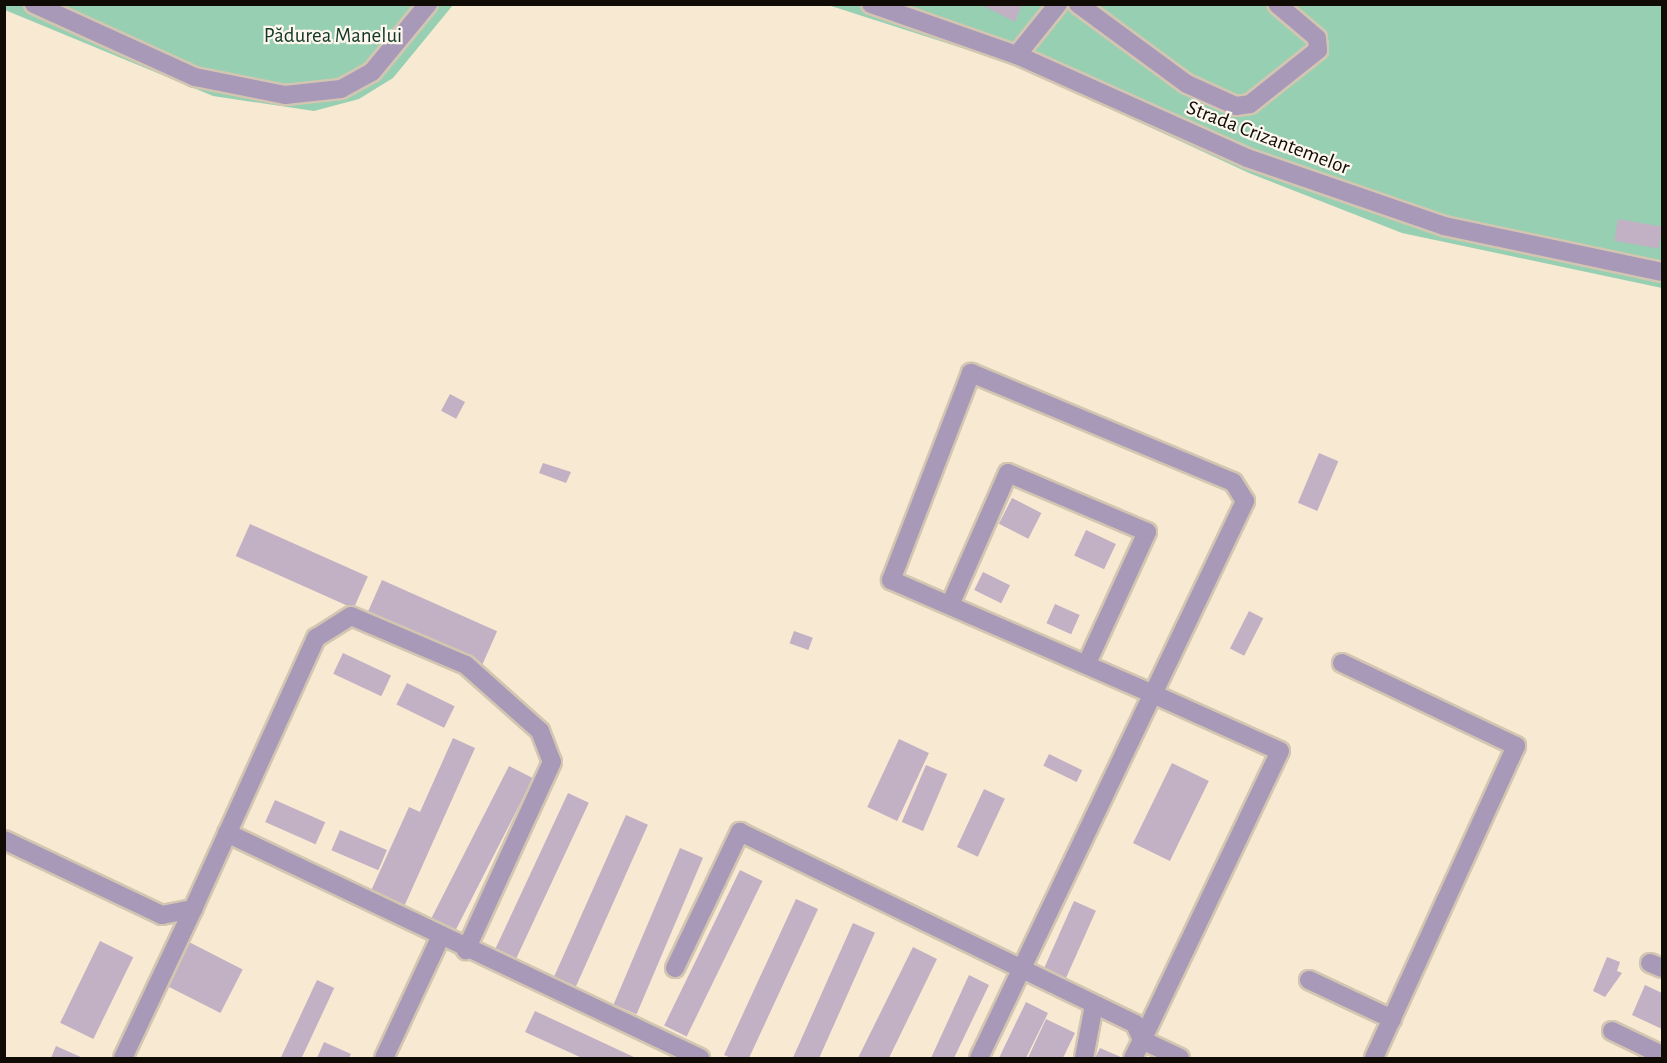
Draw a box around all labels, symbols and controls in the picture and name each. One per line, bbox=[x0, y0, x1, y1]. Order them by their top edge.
park label: Pădurea Manelui bbox=[264, 23, 402, 49]
street label: Strada Crizantemelor bbox=[1183, 95, 1353, 181]

